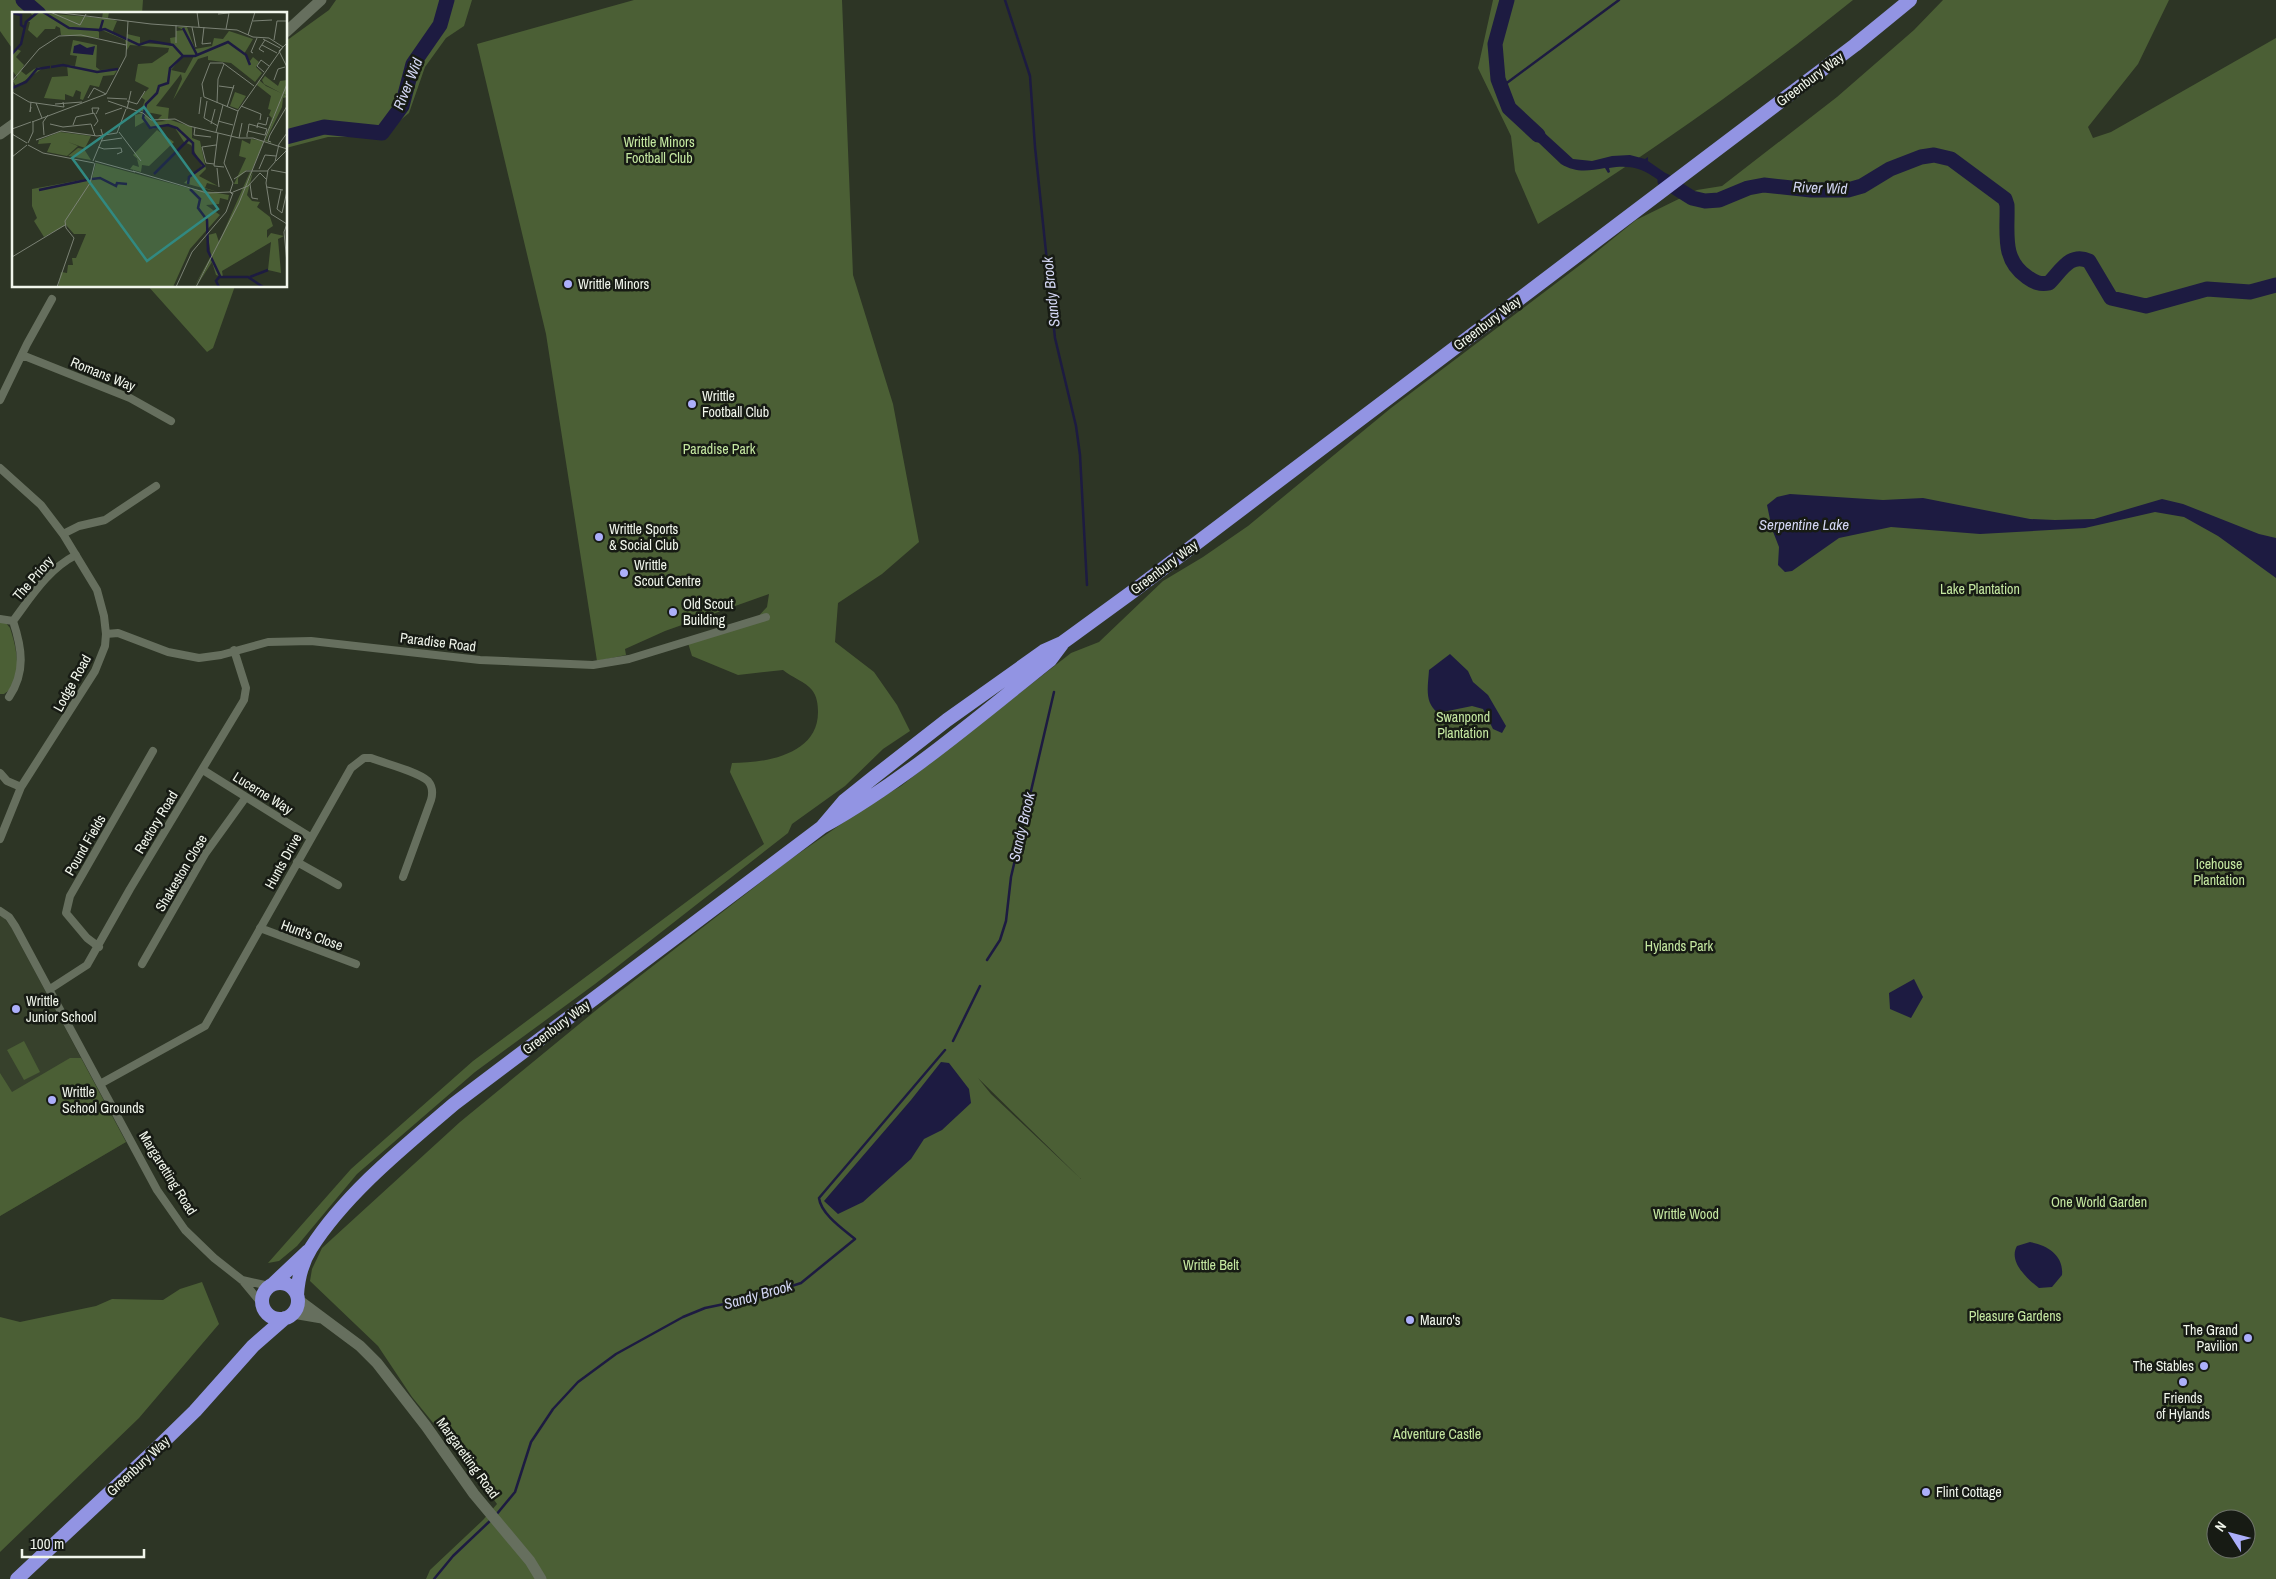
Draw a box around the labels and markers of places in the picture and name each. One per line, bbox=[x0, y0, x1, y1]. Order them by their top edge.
place label: Writtle Minors bbox=[578, 275, 650, 293]
marker: Writtle Minors bbox=[562, 278, 574, 290]
place label: Writtle Football Club bbox=[702, 387, 769, 421]
marker: Writtle Football Club bbox=[686, 398, 698, 410]
place label: Writtle Sports & Social Club bbox=[609, 520, 679, 554]
marker: Writtle Sports & Social Club bbox=[593, 531, 605, 543]
place label: Writtle Scout Centre bbox=[634, 556, 701, 590]
marker: Writtle Scout Centre bbox=[618, 567, 630, 579]
place label: Old Scout Building bbox=[683, 595, 733, 629]
marker: Old Scout Building bbox=[667, 606, 679, 618]
place label: Writtle Junior School bbox=[26, 992, 96, 1026]
marker: Writtle Junior School bbox=[10, 1003, 22, 1015]
place label: Writtle School Grounds bbox=[62, 1083, 145, 1117]
marker: Writtle School Grounds bbox=[46, 1094, 58, 1106]
place label: Mauro's bbox=[1420, 1311, 1461, 1329]
marker: Mauro's bbox=[1404, 1314, 1416, 1326]
place label: The Grand Pavilion bbox=[2183, 1321, 2238, 1355]
marker: The Grand Pavilion bbox=[2242, 1332, 2254, 1344]
place label: The Stables bbox=[2133, 1357, 2194, 1375]
marker: The Stables bbox=[2198, 1360, 2210, 1372]
marker: Friends of Hylands bbox=[2177, 1376, 2189, 1388]
place label: Friends of Hylands bbox=[2156, 1389, 2210, 1423]
place label: Flint Cottage bbox=[1936, 1483, 2002, 1501]
marker: Flint Cottage bbox=[1920, 1486, 1932, 1498]

